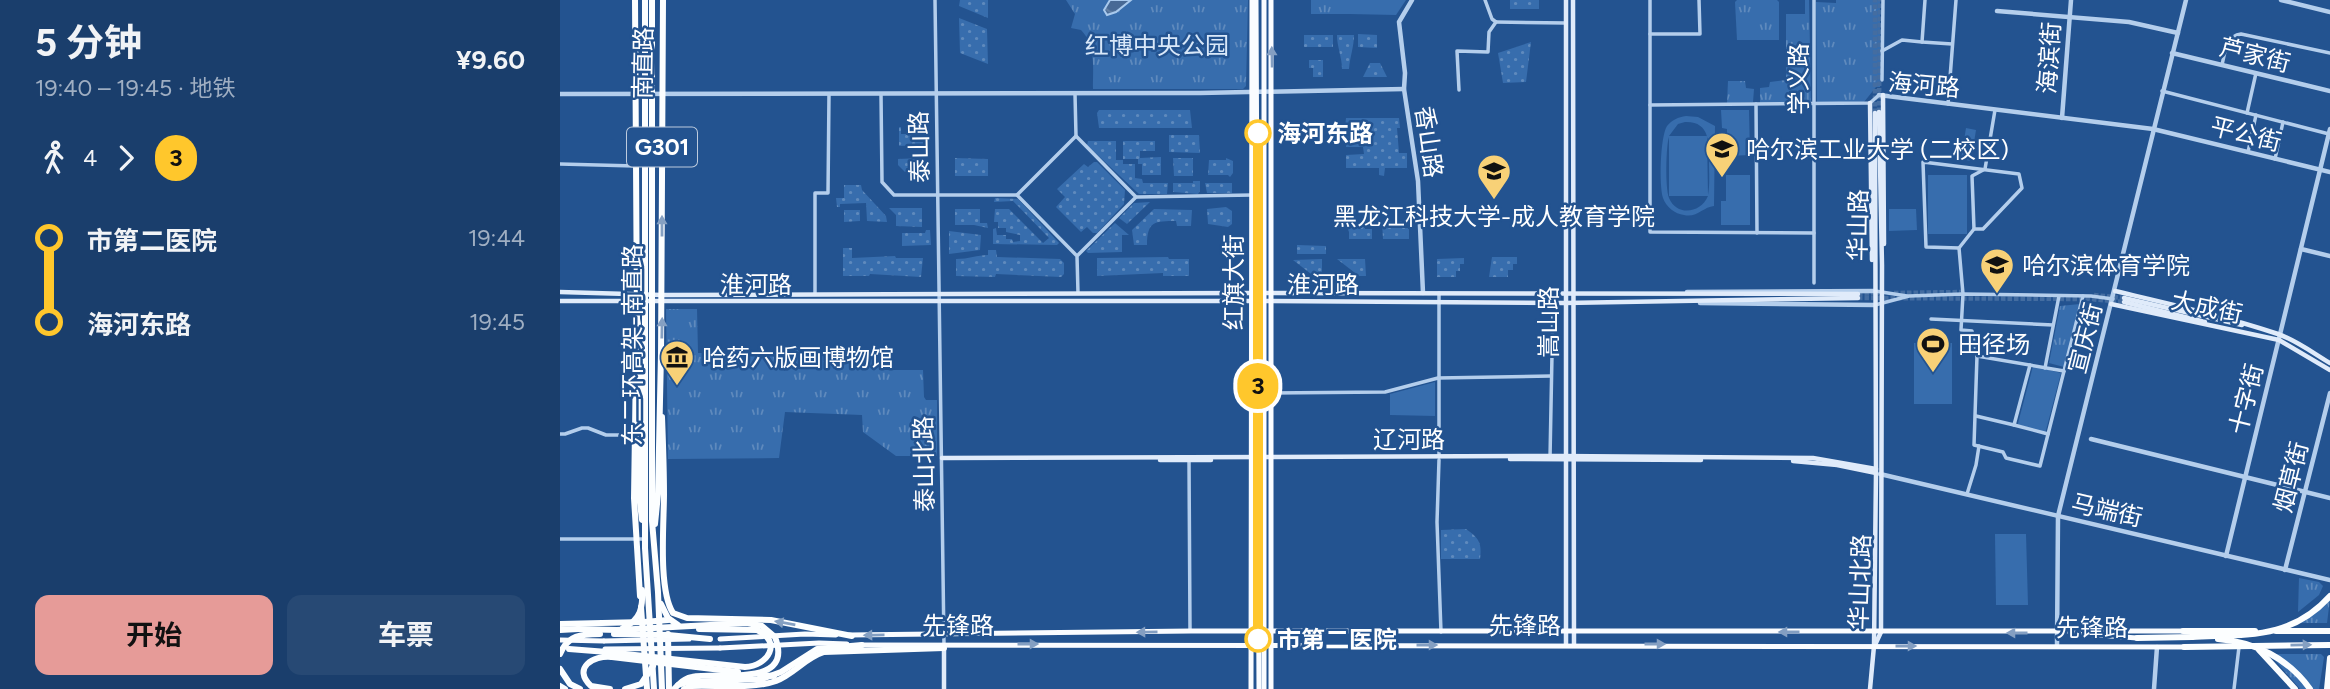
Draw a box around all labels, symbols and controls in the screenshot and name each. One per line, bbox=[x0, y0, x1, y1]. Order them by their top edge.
text: 5 分钟 bbox=[35, 20, 142, 66]
street label: 海滨街 bbox=[2032, 21, 2066, 95]
street label: 南直路 bbox=[628, 27, 658, 99]
park label: 红博中央公园 bbox=[1085, 31, 1229, 60]
street label: 芦家街 bbox=[2217, 32, 2293, 78]
street label: 学义路 bbox=[1784, 43, 1813, 115]
text: ¥9.60 bbox=[456, 44, 525, 76]
one-way arrow bbox=[1266, 45, 1277, 67]
street label: 海河路 bbox=[1887, 67, 1961, 103]
text: 19:40 – 19:45 · 地铁 bbox=[35, 74, 235, 102]
street label: 香山路 bbox=[1410, 104, 1448, 180]
street label: 泰山路 bbox=[904, 111, 934, 183]
street label: 平公街 bbox=[2208, 111, 2284, 157]
place label: 海河东路 bbox=[1277, 119, 1373, 148]
marker: 海河东路 bbox=[1245, 120, 1271, 146]
road number: G301 bbox=[627, 128, 697, 166]
school or university icon: 哈尔滨工业大学 (二校区) bbox=[1703, 130, 1741, 179]
place label: 哈尔滨工业大学 (二校区) bbox=[1746, 135, 2009, 164]
icon: walk bbox=[35, 139, 73, 177]
icon: forward bbox=[107, 139, 145, 177]
text: 3 bbox=[169, 143, 183, 172]
text: 4 bbox=[83, 144, 97, 172]
school or university icon: 黑龙江科技大学-成人教育学院 bbox=[1475, 152, 1513, 201]
street label: 华山路 bbox=[1843, 189, 1873, 261]
place label: 黑龙江科技大学-成人教育学院 bbox=[1333, 202, 1655, 231]
one-way arrow bbox=[656, 215, 668, 237]
text: 19:44 bbox=[468, 224, 525, 252]
text: 市第二医院 bbox=[87, 225, 217, 257]
street label: 红旗大街 bbox=[1219, 234, 1248, 330]
street label: 东二环高架-南直路 bbox=[618, 244, 647, 446]
school or university icon: 哈尔滨体育学院 bbox=[1978, 246, 2016, 295]
place label: 哈尔滨体育学院 bbox=[2022, 251, 2190, 280]
street label: 淮河路 bbox=[720, 270, 792, 299]
street label: 淮河路 bbox=[1287, 270, 1359, 299]
street label: 大成街 bbox=[2169, 285, 2245, 329]
street label: 嵩山路 bbox=[1534, 286, 1563, 358]
street label: 宣庆街 bbox=[2062, 300, 2108, 376]
text: 19:45 bbox=[469, 308, 525, 336]
text: 海河东路 bbox=[87, 309, 191, 341]
one-way arrow bbox=[656, 316, 667, 338]
sports icon: 田径场 bbox=[1914, 325, 1952, 374]
place label: 田径场 bbox=[1958, 330, 2030, 359]
museum icon: 哈药六版画博物馆 bbox=[658, 338, 696, 387]
place label: 哈药六版画博物馆 bbox=[702, 343, 894, 372]
street label: 十字街 bbox=[2223, 361, 2269, 437]
line badge: 3 bbox=[1235, 363, 1281, 409]
text: 3 bbox=[1251, 371, 1265, 400]
street label: 泰山北路 bbox=[909, 416, 939, 512]
street label: 辽河路 bbox=[1373, 425, 1445, 454]
street label: 烟草街 bbox=[2268, 439, 2314, 515]
street label: 马端街 bbox=[2069, 488, 2145, 532]
street label: 华山北路 bbox=[1844, 534, 1876, 630]
button: 开始 bbox=[35, 595, 273, 675]
button: 车票 bbox=[287, 595, 525, 675]
street label: 先锋路 bbox=[922, 611, 994, 640]
street label: 先锋路 bbox=[1489, 611, 1561, 640]
street label: 先锋路 bbox=[2056, 613, 2128, 642]
one-way arrow bbox=[774, 617, 796, 628]
place label: 市第二医院 bbox=[1277, 625, 1397, 654]
one-way arrow bbox=[1136, 626, 1158, 638]
marker: 市第二医院 bbox=[1245, 626, 1271, 652]
one-way arrow bbox=[1778, 626, 1800, 638]
one-way arrow bbox=[2006, 627, 2028, 639]
one-way arrow bbox=[862, 629, 884, 641]
one-way arrow bbox=[1017, 638, 1039, 650]
one-way arrow bbox=[1416, 639, 1438, 651]
one-way arrow bbox=[1644, 639, 1666, 650]
one-way arrow bbox=[1896, 640, 1918, 652]
one-way arrow bbox=[2290, 640, 2312, 651]

